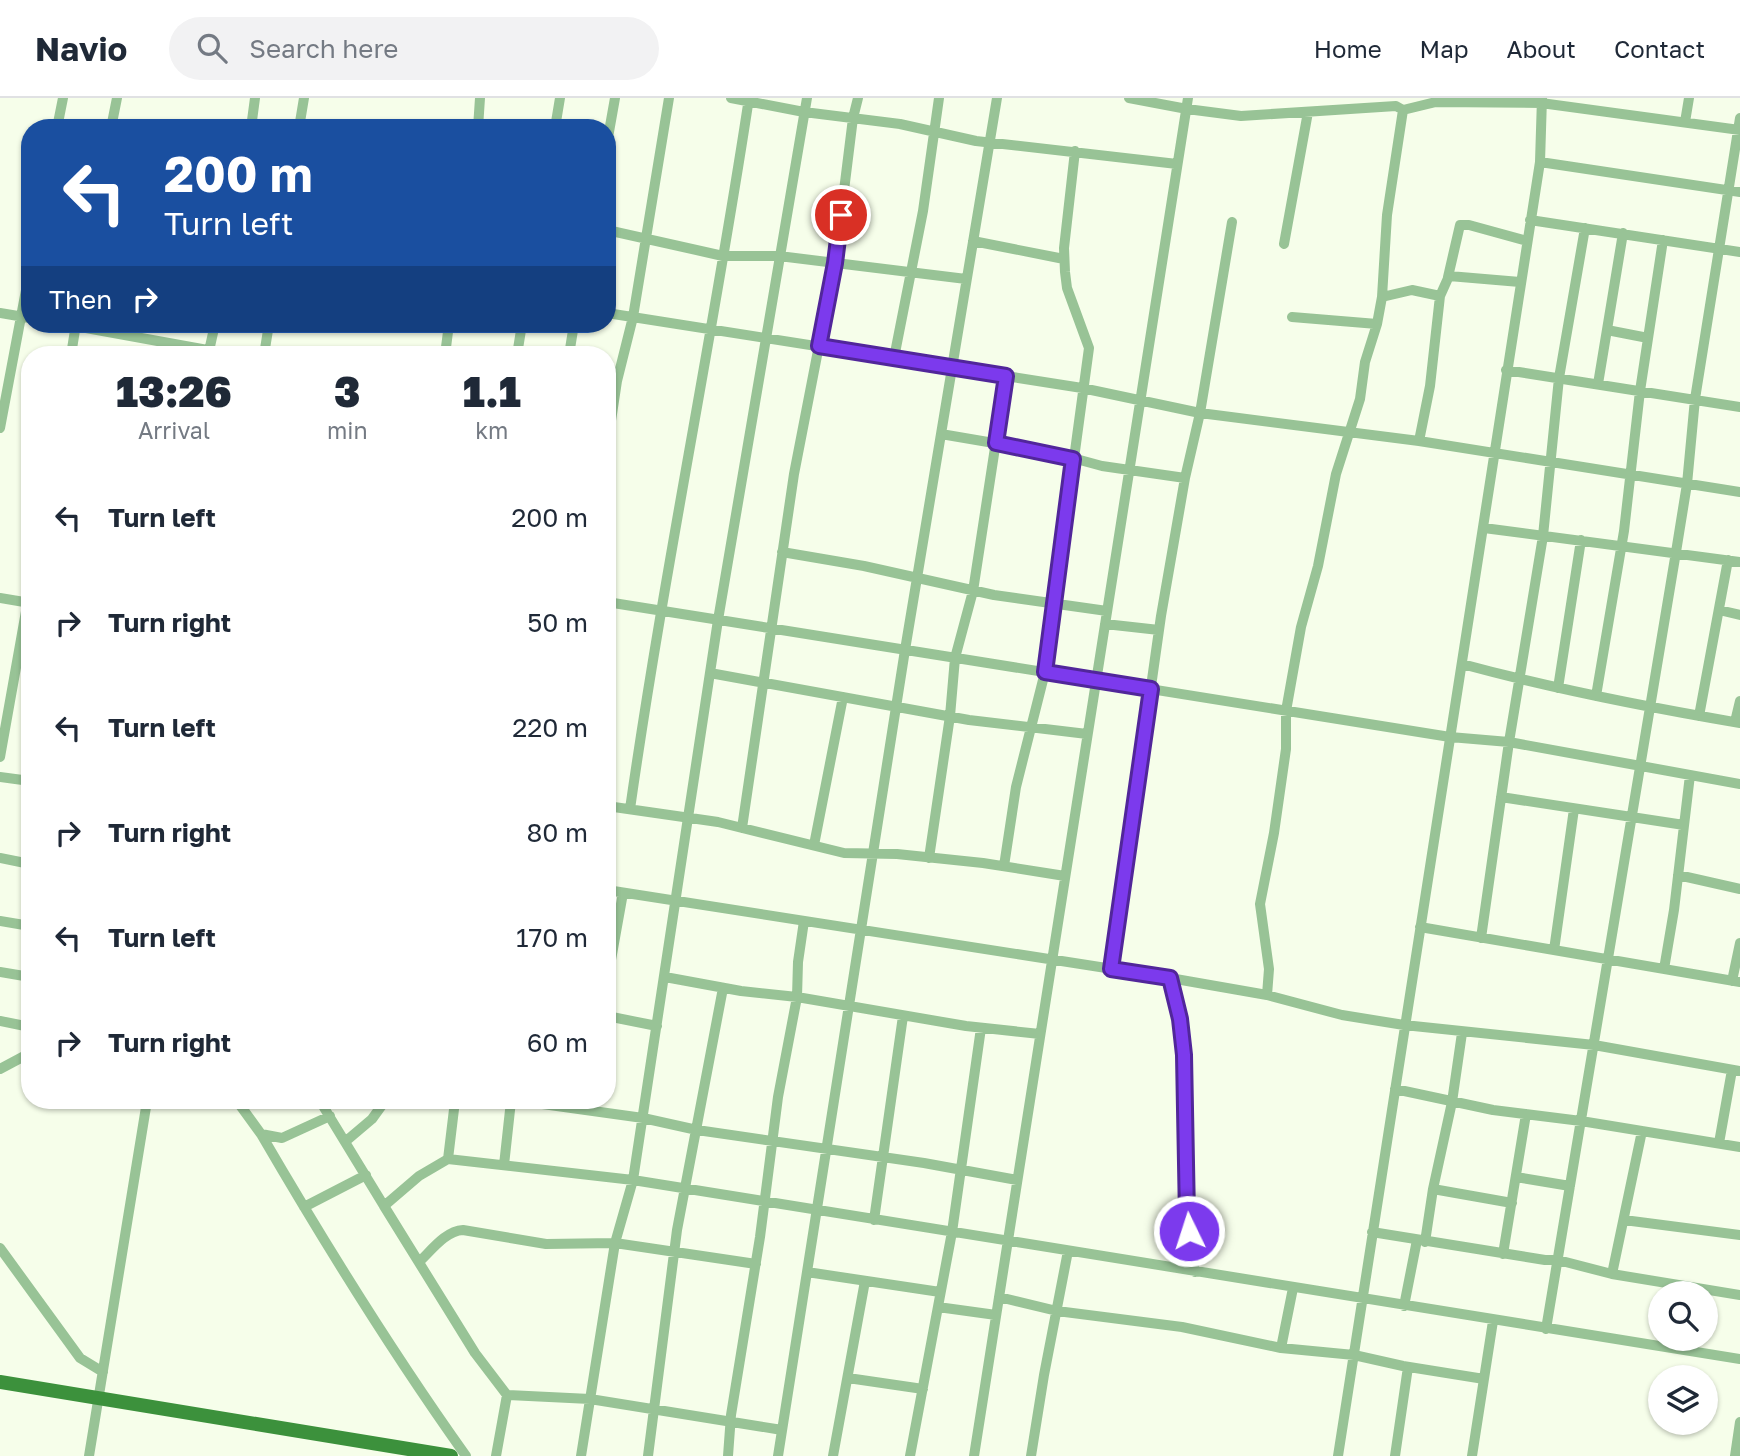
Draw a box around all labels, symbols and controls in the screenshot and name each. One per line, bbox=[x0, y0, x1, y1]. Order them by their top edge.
search box bbox=[169, 17, 659, 80]
text: Navio bbox=[35, 29, 127, 68]
icon: search bbox=[193, 29, 231, 67]
text: Search here bbox=[249, 33, 398, 64]
text: Home bbox=[1314, 34, 1382, 63]
text: Map bbox=[1420, 34, 1469, 63]
text: About bbox=[1507, 34, 1576, 63]
text: Contact bbox=[1614, 34, 1705, 63]
text: 200 m bbox=[164, 144, 313, 203]
icon: left bbox=[49, 147, 140, 238]
pin bbox=[811, 185, 871, 245]
icon: arrive bbox=[822, 196, 860, 234]
text: Turn left bbox=[164, 204, 293, 242]
icon: right bbox=[126, 280, 164, 318]
text: Then bbox=[49, 284, 112, 315]
text: 13:26 bbox=[116, 366, 232, 416]
text: 3 bbox=[334, 366, 361, 416]
text: 1.1 bbox=[463, 366, 521, 416]
text: Arrival bbox=[138, 416, 210, 444]
text: min bbox=[327, 416, 368, 444]
text: km bbox=[475, 416, 508, 444]
icon: left bbox=[49, 499, 87, 537]
text: Turn left bbox=[108, 502, 216, 533]
text: 200 m bbox=[511, 502, 588, 533]
icon: right bbox=[49, 604, 87, 642]
text: Turn right bbox=[108, 607, 231, 638]
text: 50 m bbox=[527, 607, 588, 638]
icon: left bbox=[49, 709, 87, 747]
text: Turn left bbox=[108, 712, 216, 743]
text: 220 m bbox=[512, 712, 588, 743]
icon: right bbox=[49, 814, 87, 852]
text: Turn right bbox=[108, 817, 231, 848]
text: 80 m bbox=[527, 817, 588, 848]
icon: left bbox=[49, 919, 87, 957]
text: Turn left bbox=[108, 922, 216, 953]
text: 170 m bbox=[516, 922, 588, 953]
icon: right bbox=[49, 1024, 87, 1062]
text: Turn right bbox=[108, 1027, 231, 1058]
text: 60 m bbox=[527, 1027, 588, 1058]
position arrow bbox=[1152, 1194, 1226, 1268]
map controls bbox=[1648, 1281, 1718, 1435]
button: search bbox=[1648, 1281, 1718, 1351]
button: layers bbox=[1648, 1365, 1718, 1435]

